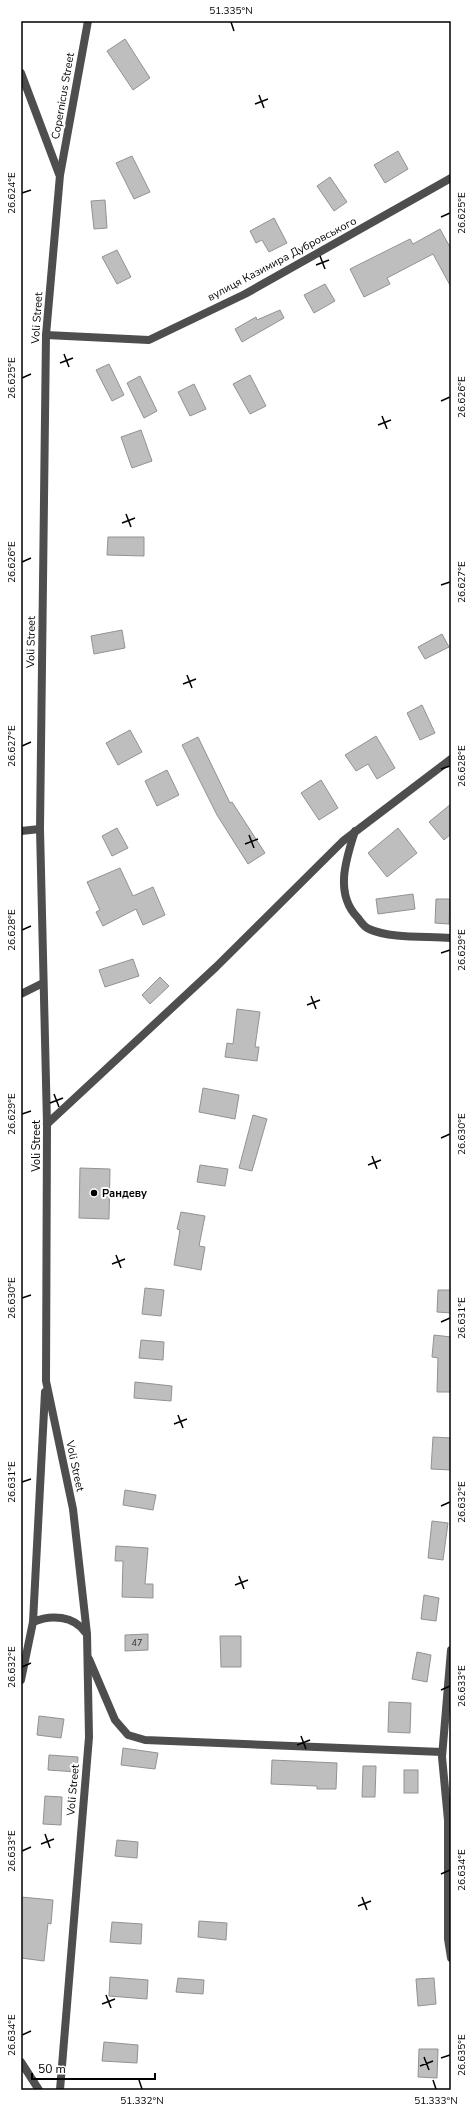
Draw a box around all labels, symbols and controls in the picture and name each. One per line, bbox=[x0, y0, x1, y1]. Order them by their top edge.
text: 51.335°N bbox=[209, 4, 253, 18]
street label: Copernicus Street bbox=[48, 51, 78, 140]
text: 26.624°E bbox=[5, 172, 19, 214]
text: 26.625°E bbox=[455, 192, 469, 234]
street label: вулиця Казимира Дубровського bbox=[205, 213, 359, 305]
street label: Voli Street bbox=[28, 292, 46, 345]
text: 26.625°E bbox=[5, 357, 19, 399]
text: 26.626°E bbox=[455, 376, 469, 418]
text: 26.626°E bbox=[5, 541, 19, 583]
text: 26.627°E bbox=[455, 561, 469, 603]
street label: Voli Street bbox=[23, 616, 39, 669]
text: 26.627°E bbox=[5, 725, 19, 767]
text: 26.628°E bbox=[455, 745, 469, 787]
text: 26.628°E bbox=[5, 909, 19, 951]
text: 26.629°E bbox=[455, 929, 469, 971]
text: 26.629°E bbox=[5, 1093, 19, 1135]
text: 26.630°E bbox=[455, 1113, 469, 1155]
street label: Voli Street bbox=[29, 1120, 44, 1173]
place label: Рандеву bbox=[102, 1186, 147, 1201]
marker: Рандеву bbox=[89, 1188, 99, 1198]
text: 26.630°E bbox=[5, 1277, 19, 1319]
text: 26.631°E bbox=[455, 1297, 469, 1339]
street label: Voli Street bbox=[62, 1438, 88, 1493]
text: 26.631°E bbox=[5, 1461, 19, 1503]
text: 26.632°E bbox=[455, 1481, 469, 1523]
house number: 47 bbox=[132, 1637, 142, 1649]
text: 26.632°E bbox=[5, 1646, 19, 1688]
text: 26.633°E bbox=[455, 1665, 469, 1707]
street label: Voli Street bbox=[63, 1763, 83, 1817]
text: 26.633°E bbox=[5, 1830, 19, 1872]
text: 26.634°E bbox=[455, 1849, 469, 1891]
text: 26.634°E bbox=[5, 2014, 19, 2056]
text: 26.635°E bbox=[455, 2034, 469, 2076]
scale bar bbox=[32, 2055, 155, 2081]
text: 50 m bbox=[38, 2061, 66, 2077]
text: 51.332°N bbox=[120, 2094, 164, 2108]
text: 51.333°N bbox=[414, 2094, 458, 2108]

